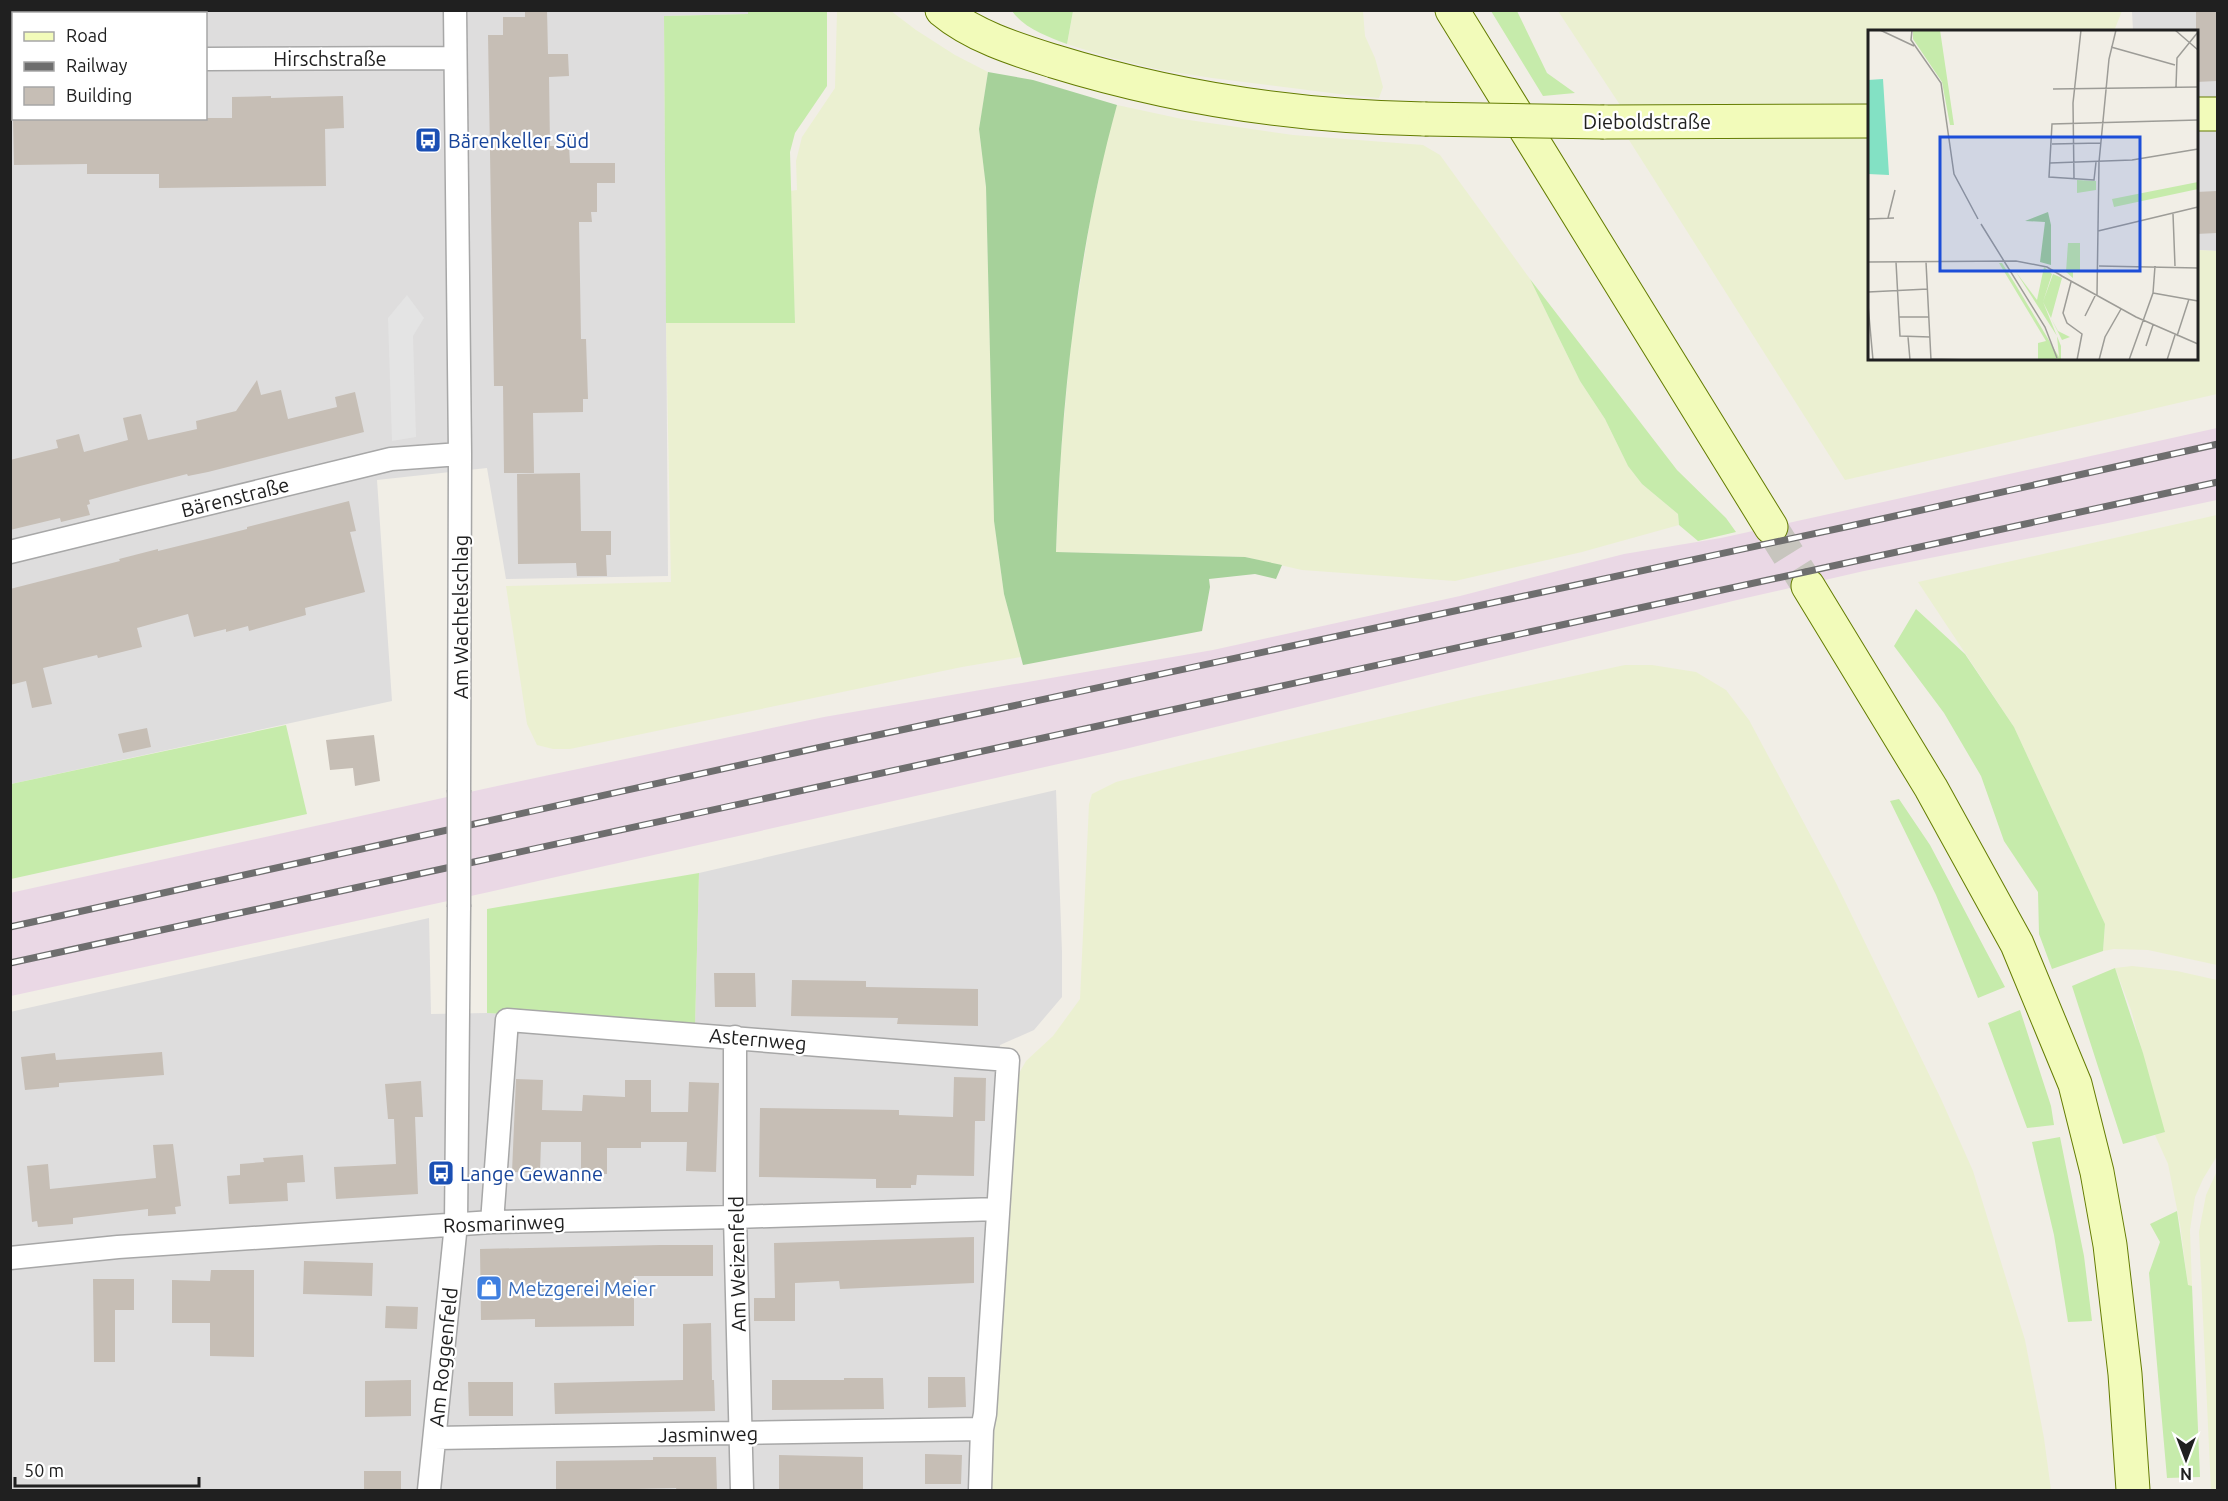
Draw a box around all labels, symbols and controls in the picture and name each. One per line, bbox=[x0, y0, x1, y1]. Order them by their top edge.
legend bbox=[12, 12, 207, 120]
text: Road bbox=[66, 25, 108, 45]
inset map bbox=[1868, 30, 2198, 360]
street label: Hirschstraße bbox=[273, 47, 387, 70]
text: Railway bbox=[66, 55, 128, 75]
text: Building bbox=[66, 85, 132, 105]
street label: Dieboldstraße bbox=[1583, 110, 1711, 133]
bus stop icon: Bärenkeller Süd bbox=[413, 125, 443, 155]
place label: Bärenkeller Süd bbox=[448, 129, 589, 152]
street label: Bärenstraße bbox=[179, 472, 291, 522]
street label: Am Wachtelschlag bbox=[449, 535, 472, 699]
street label: Asternweg bbox=[708, 1023, 808, 1055]
bus stop icon: Lange Gewanne bbox=[426, 1158, 456, 1188]
place label: Lange Gewanne bbox=[460, 1162, 603, 1185]
street label: Am Weizenfeld bbox=[724, 1196, 750, 1332]
street label: Rosmarinweg bbox=[443, 1209, 565, 1237]
shop icon: Metzgerei Meier bbox=[474, 1273, 504, 1303]
place label: Metzgerei Meier bbox=[508, 1277, 656, 1300]
street label: Am Roggenfeld bbox=[424, 1286, 462, 1428]
street label: Jasminweg bbox=[658, 1422, 758, 1446]
north arrow bbox=[2156, 1429, 2216, 1489]
scale bar bbox=[15, 1450, 200, 1488]
text: 50 m bbox=[24, 1460, 64, 1480]
text: N bbox=[2180, 1465, 2192, 1483]

